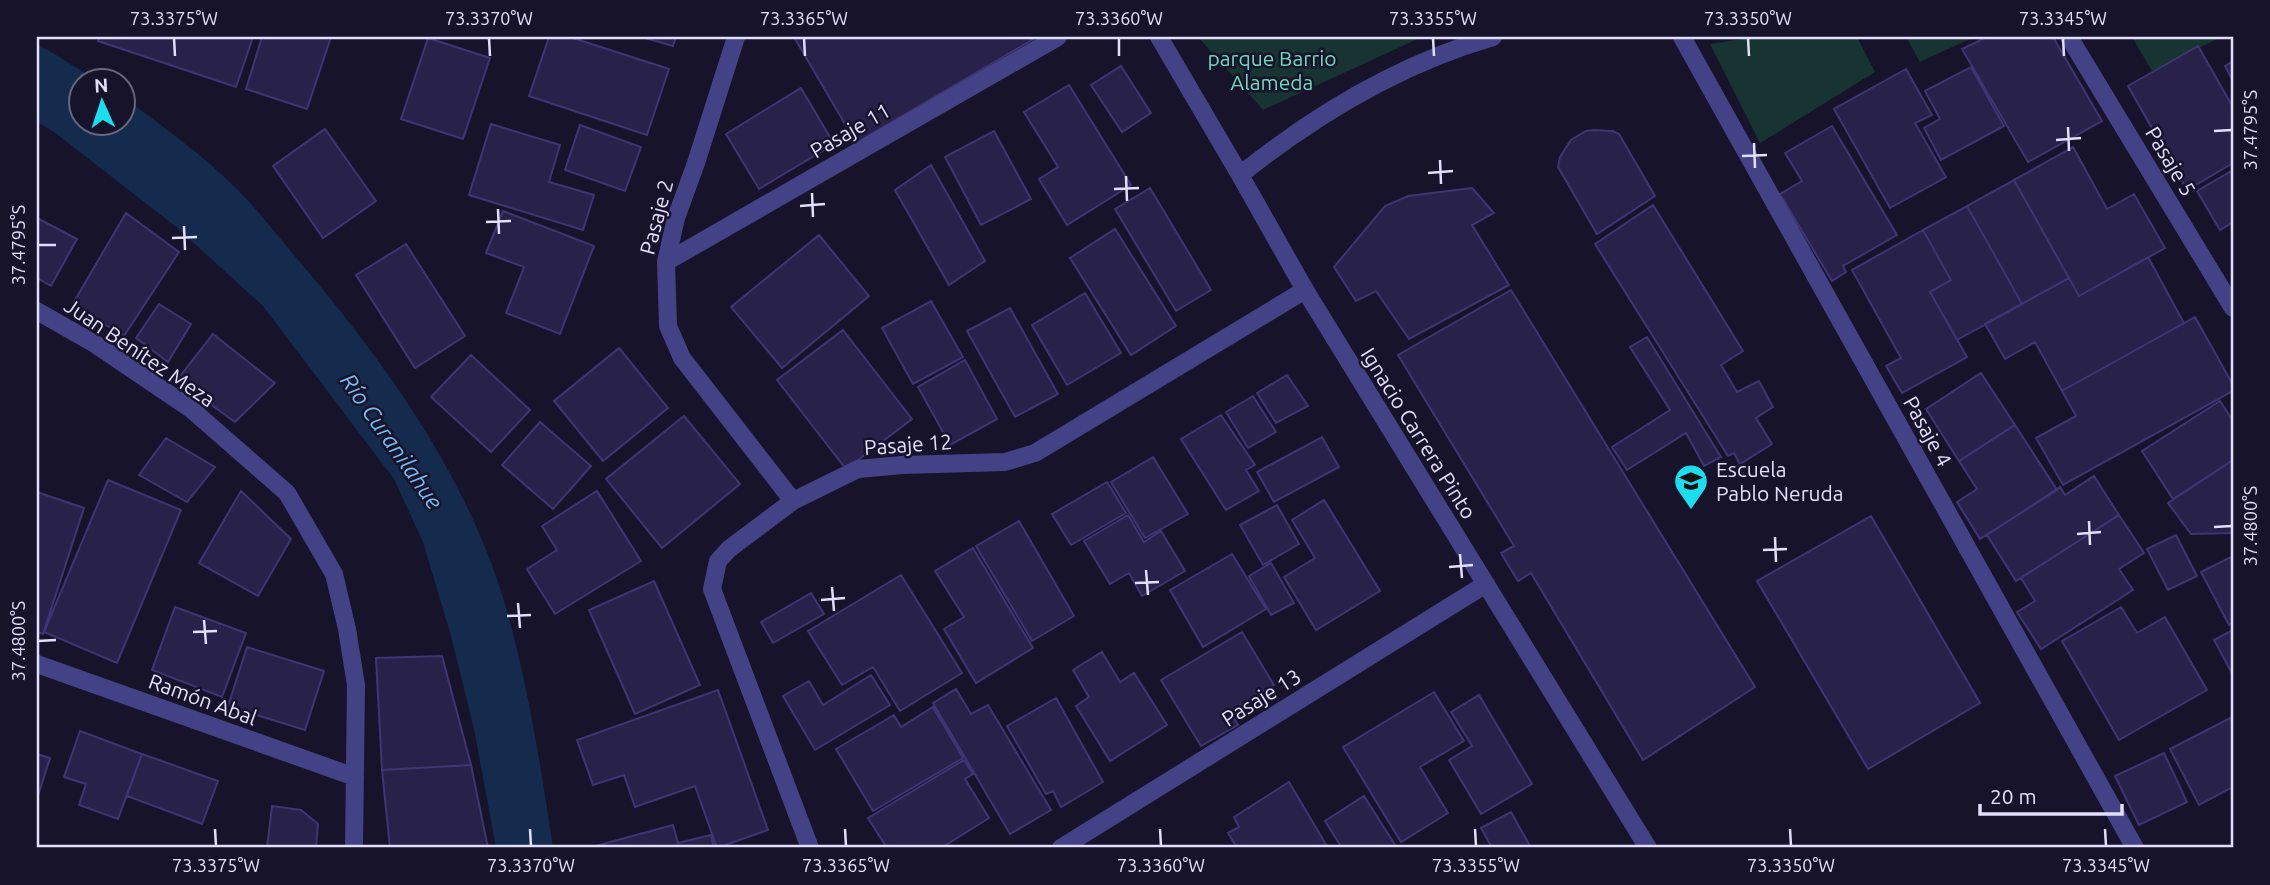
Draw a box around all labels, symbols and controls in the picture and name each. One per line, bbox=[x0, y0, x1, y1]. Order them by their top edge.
text: 73.3375°W bbox=[130, 8, 218, 28]
text: 73.3370°W bbox=[445, 8, 533, 28]
text: 73.3365°W bbox=[760, 8, 848, 28]
text: 73.3360°W bbox=[1075, 8, 1163, 28]
text: 73.3355°W bbox=[1389, 8, 1477, 28]
text: 73.3350°W bbox=[1704, 8, 1792, 28]
text: 73.3345°W bbox=[2019, 8, 2107, 28]
park label: parque Barrio Alameda bbox=[1207, 46, 1337, 94]
north arrow bbox=[66, 66, 136, 136]
text: N bbox=[93, 74, 109, 96]
text: 37.4795°S bbox=[2240, 90, 2260, 170]
street label: Pasaje 11 bbox=[806, 98, 894, 162]
street label: Pasaje 5 bbox=[2141, 122, 2201, 200]
street label: Pasaje 2 bbox=[635, 177, 677, 257]
text: 37.4795°S bbox=[8, 205, 28, 285]
street label: Juan Benítez Meza bbox=[60, 293, 220, 411]
street label: Ignacio Carrera Pinto bbox=[1357, 343, 1481, 523]
water label: Río Curanilahue bbox=[336, 369, 448, 514]
street label: Pasaje 4 bbox=[1899, 392, 1957, 470]
street label: Pasaje 12 bbox=[863, 429, 953, 459]
place label: Escuela Pablo Neruda bbox=[1716, 457, 1844, 505]
school or university icon: Escuela Pablo Neruda bbox=[1672, 462, 1710, 511]
text: 37.4800°S bbox=[2240, 486, 2260, 566]
text: 37.4800°S bbox=[8, 601, 28, 681]
street label: Pasaje 13 bbox=[1217, 663, 1305, 731]
street label: Ramón Abal bbox=[146, 668, 260, 730]
scale bar bbox=[1980, 773, 2121, 817]
text: 20 m bbox=[1990, 784, 2037, 808]
text: 73.3375°W bbox=[172, 855, 260, 875]
text: 73.3370°W bbox=[487, 855, 575, 875]
text: 73.3365°W bbox=[802, 855, 890, 875]
text: 73.3360°W bbox=[1117, 855, 1205, 875]
text: 73.3355°W bbox=[1432, 855, 1520, 875]
text: 73.3350°W bbox=[1747, 855, 1835, 875]
text: 73.3345°W bbox=[2062, 855, 2150, 875]

